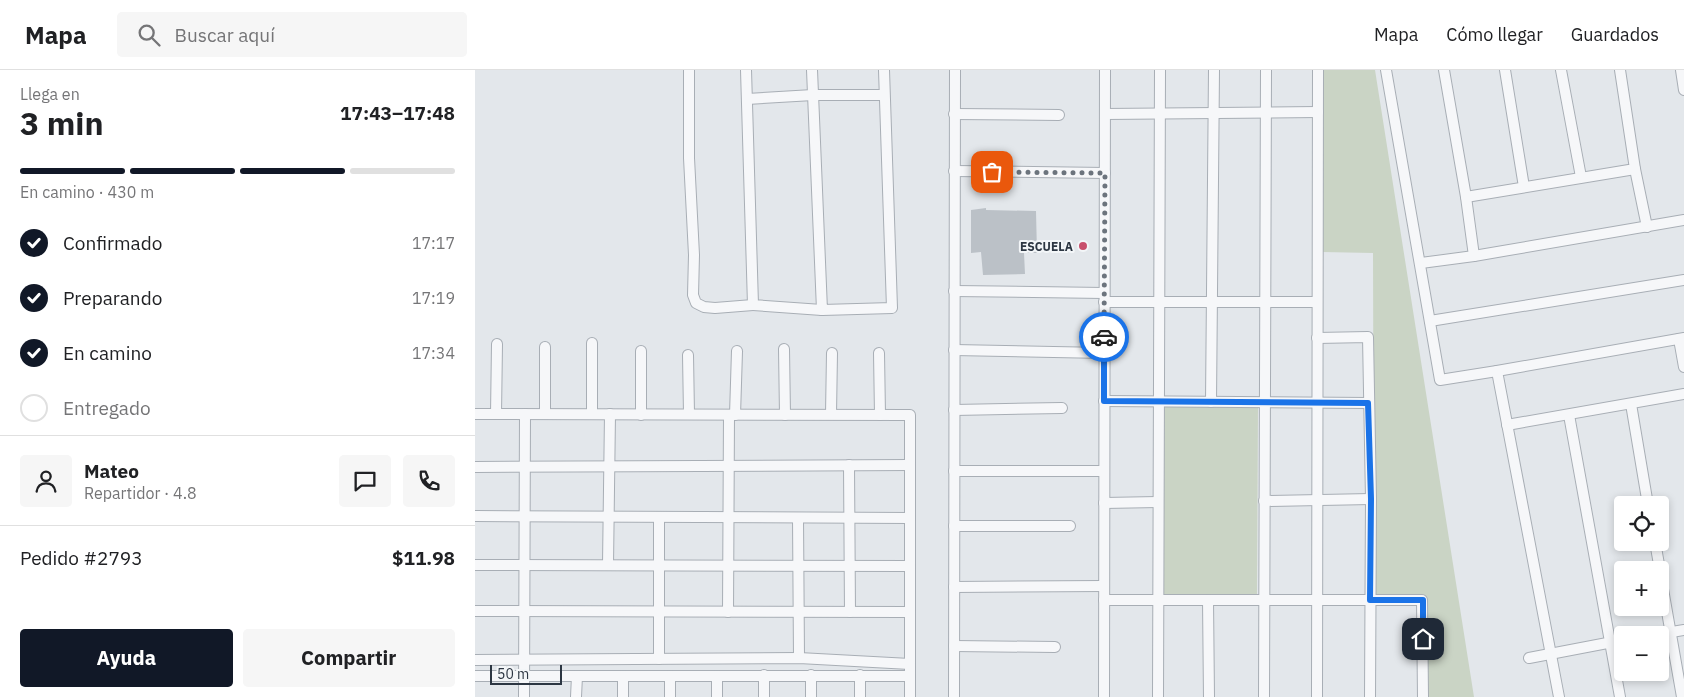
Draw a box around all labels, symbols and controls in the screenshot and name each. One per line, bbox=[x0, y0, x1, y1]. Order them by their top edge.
search box bbox=[117, 12, 467, 57]
text: Mapa bbox=[25, 19, 87, 51]
icon: search bbox=[135, 21, 163, 49]
text: Buscar aquí bbox=[175, 23, 275, 47]
text: Mapa bbox=[1374, 23, 1418, 46]
text: Cómo llegar bbox=[1446, 23, 1543, 46]
text: Guardados bbox=[1571, 23, 1659, 46]
text: Llega en bbox=[20, 84, 80, 104]
text: 17:43–17:48 bbox=[340, 101, 455, 125]
text: 3 min bbox=[20, 102, 104, 144]
pin bbox=[971, 151, 1013, 193]
icon: bag bbox=[978, 158, 1006, 186]
text: En camino · 430 m bbox=[20, 182, 154, 202]
icon: check bbox=[20, 229, 48, 257]
text: Confirmado bbox=[63, 231, 162, 255]
text: 17:17 bbox=[412, 233, 455, 253]
place label: ESCUELA bbox=[1020, 239, 1073, 254]
marker: ESCUELA bbox=[1077, 240, 1089, 252]
icon: check bbox=[20, 284, 48, 312]
text: Preparando bbox=[63, 286, 162, 310]
text: 17:19 bbox=[412, 288, 455, 308]
courier bbox=[1079, 312, 1129, 362]
icon: car bbox=[1090, 323, 1118, 351]
icon: check bbox=[20, 339, 48, 367]
text: En camino bbox=[63, 341, 152, 365]
text: 17:34 bbox=[412, 343, 455, 363]
text: Entregado bbox=[63, 396, 151, 420]
button: person bbox=[20, 455, 72, 507]
button: chat bbox=[339, 455, 391, 507]
button: phone bbox=[403, 455, 455, 507]
text: Mateo bbox=[84, 459, 139, 483]
text: Repartidor · 4.8 bbox=[84, 483, 197, 503]
map controls bbox=[1614, 496, 1669, 681]
button: locate bbox=[1614, 496, 1669, 551]
text: Pedido #2793 bbox=[20, 546, 143, 570]
text: $11.98 bbox=[392, 546, 455, 570]
button: + bbox=[1614, 561, 1669, 616]
pin bbox=[1402, 618, 1444, 660]
icon: home bbox=[1409, 625, 1437, 653]
button: − bbox=[1614, 626, 1669, 681]
button: Ayuda bbox=[20, 629, 233, 687]
button: Compartir bbox=[243, 629, 455, 687]
scale bar bbox=[490, 662, 563, 685]
text: 50 m bbox=[497, 665, 529, 683]

